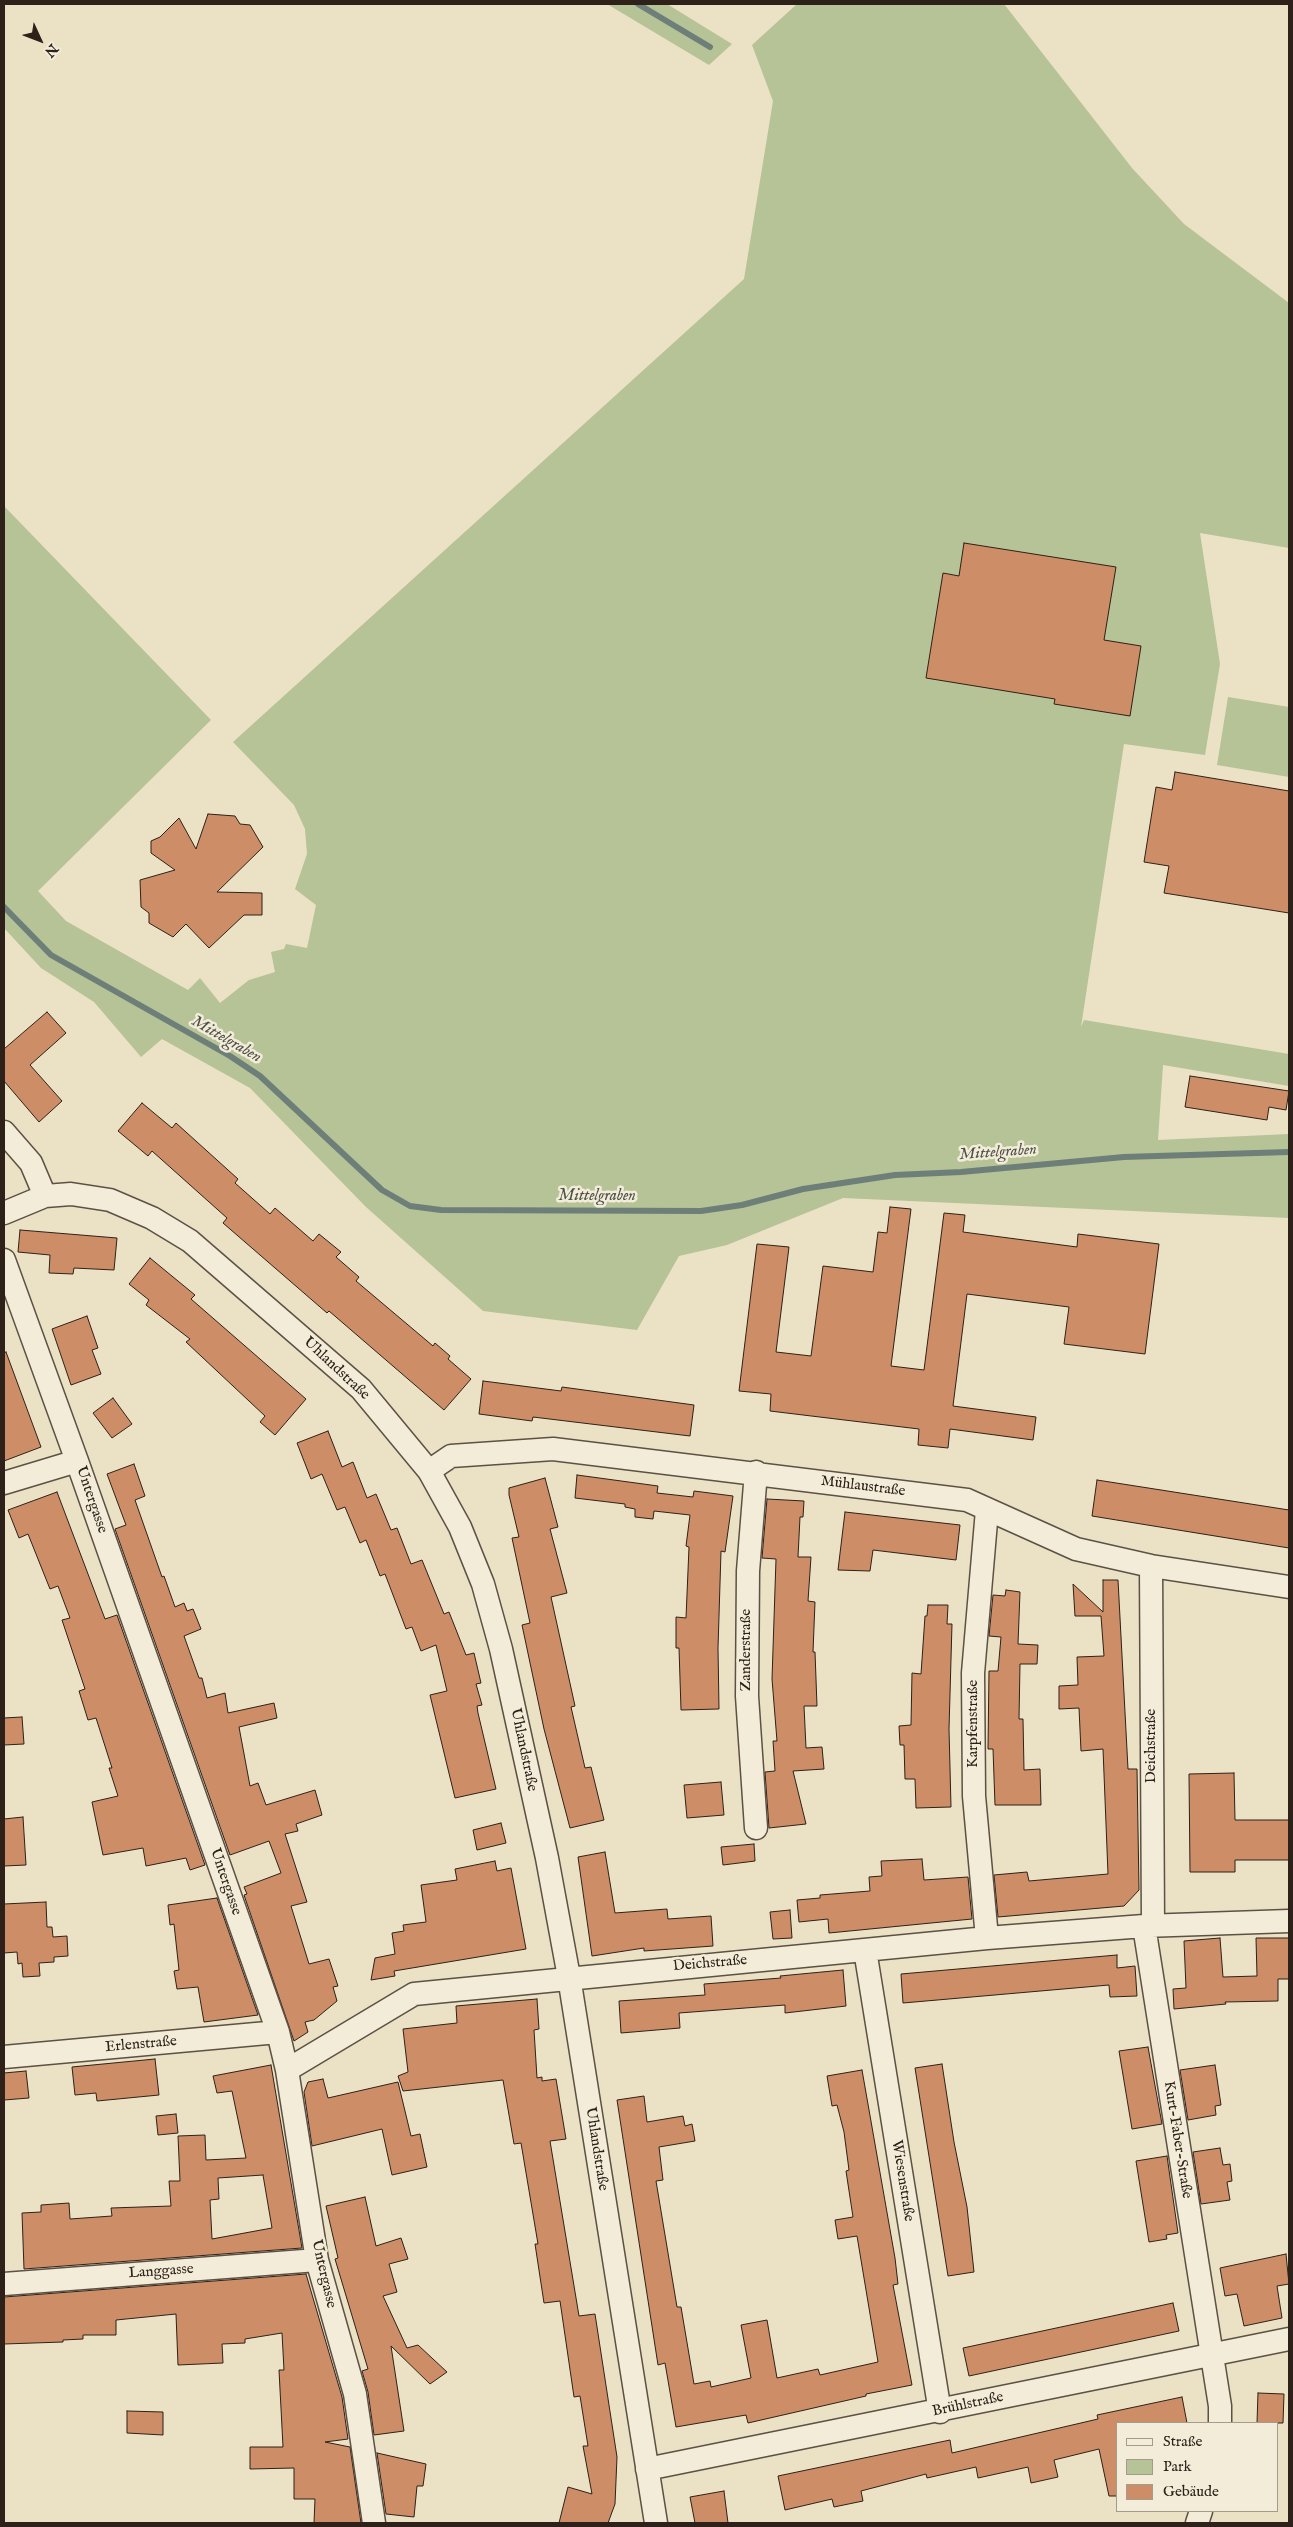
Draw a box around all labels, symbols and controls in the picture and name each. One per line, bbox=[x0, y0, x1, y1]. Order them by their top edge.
north arrow bbox=[15, 15, 65, 65]
text: N bbox=[40, 40, 62, 61]
water label: Mittelgraben bbox=[188, 1012, 264, 1068]
water label: Mittelgraben bbox=[959, 1141, 1037, 1165]
water label: Mittelgraben bbox=[558, 1187, 636, 1207]
street label: Uhlandstraße bbox=[299, 1334, 373, 1404]
street label: Untergasse bbox=[71, 1464, 111, 1536]
street label: Mühlaustraße bbox=[820, 1473, 906, 1501]
street label: Zanderstraße bbox=[738, 1609, 756, 1691]
street label: Karpfenstraße bbox=[965, 1680, 983, 1768]
street label: Uhlandstraße bbox=[505, 1707, 541, 1793]
street label: Deichstraße bbox=[1143, 1709, 1161, 1783]
street label: Untergasse bbox=[205, 1846, 245, 1918]
street label: Deichstraße bbox=[672, 1952, 748, 1976]
street label: Erlenstraße bbox=[104, 2033, 178, 2057]
street label: Kurt-Faber-Straße bbox=[1159, 2080, 1195, 2200]
street label: Uhlandstraße bbox=[580, 2106, 612, 2192]
street label: Wiesenstraße bbox=[887, 2139, 917, 2223]
street label: Untergasse bbox=[306, 2238, 340, 2310]
street label: Langgasse bbox=[128, 2261, 194, 2283]
street label: Brühlstraße bbox=[931, 2389, 1005, 2421]
legend bbox=[1116, 2422, 1278, 2512]
text: Straße bbox=[1163, 2432, 1202, 2451]
text: Park bbox=[1163, 2457, 1192, 2476]
text: Gebäude bbox=[1163, 2482, 1219, 2501]

